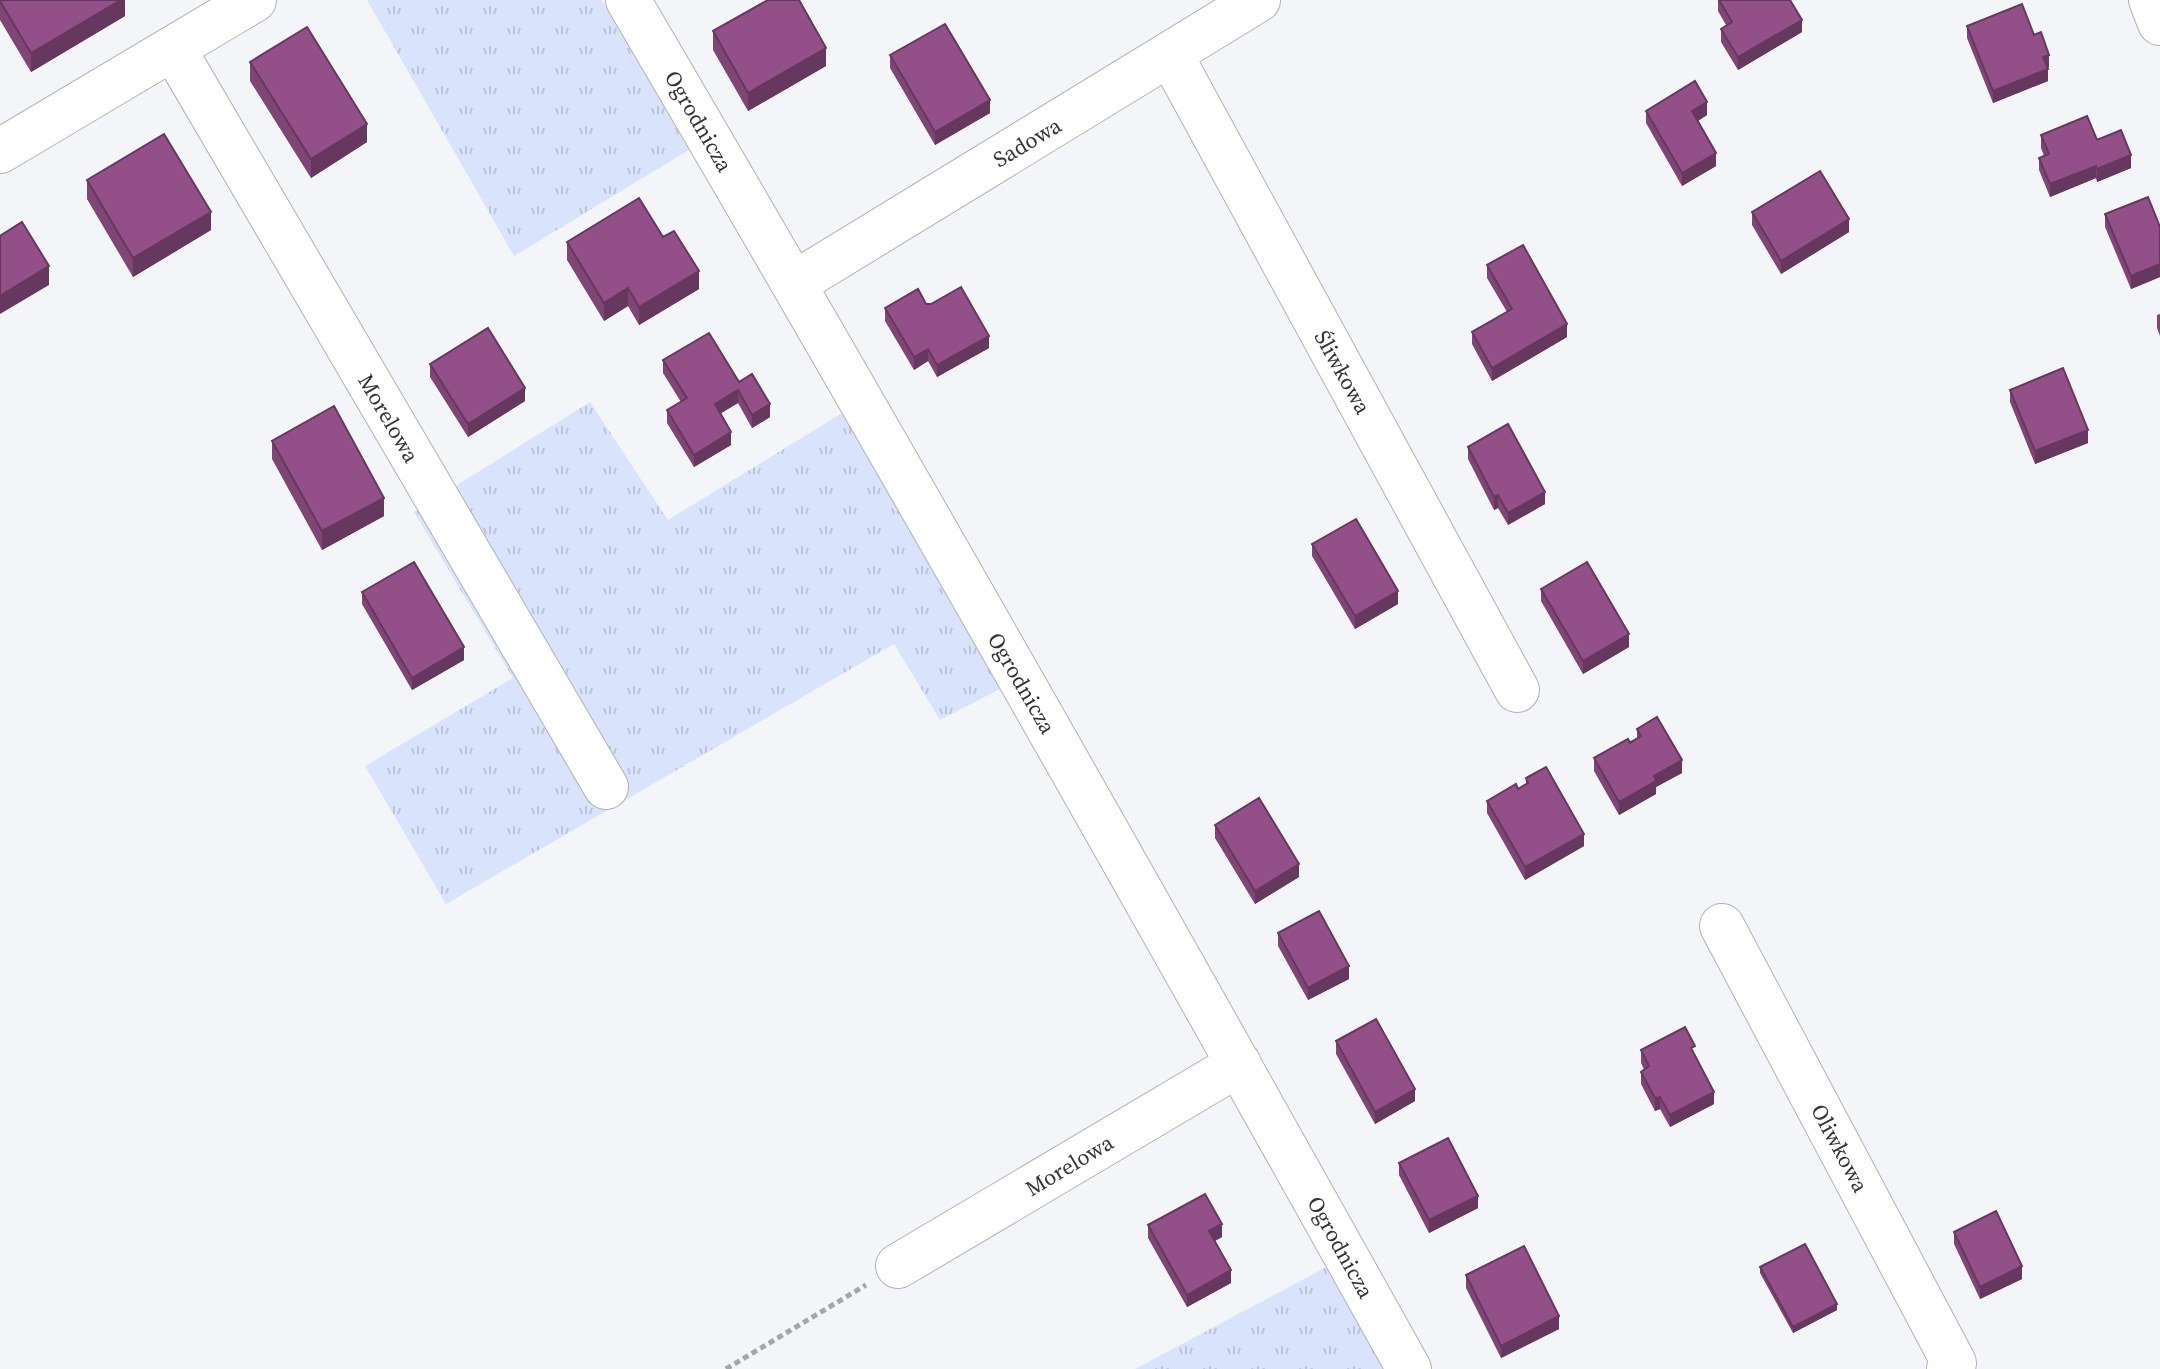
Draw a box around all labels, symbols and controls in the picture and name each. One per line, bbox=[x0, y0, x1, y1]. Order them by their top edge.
street label: Ogrodnicza bbox=[658, 65, 740, 178]
street label: Sadowa bbox=[987, 110, 1067, 174]
street label: Śliwkowa bbox=[1308, 325, 1379, 420]
street label: Morelowa bbox=[352, 368, 427, 469]
street label: Ogrodnicza bbox=[981, 627, 1063, 740]
street label: Oliwkowa bbox=[1804, 1099, 1876, 1198]
street label: Morelowa bbox=[1019, 1127, 1119, 1203]
street label: Ogrodnicza bbox=[1301, 1191, 1382, 1304]

